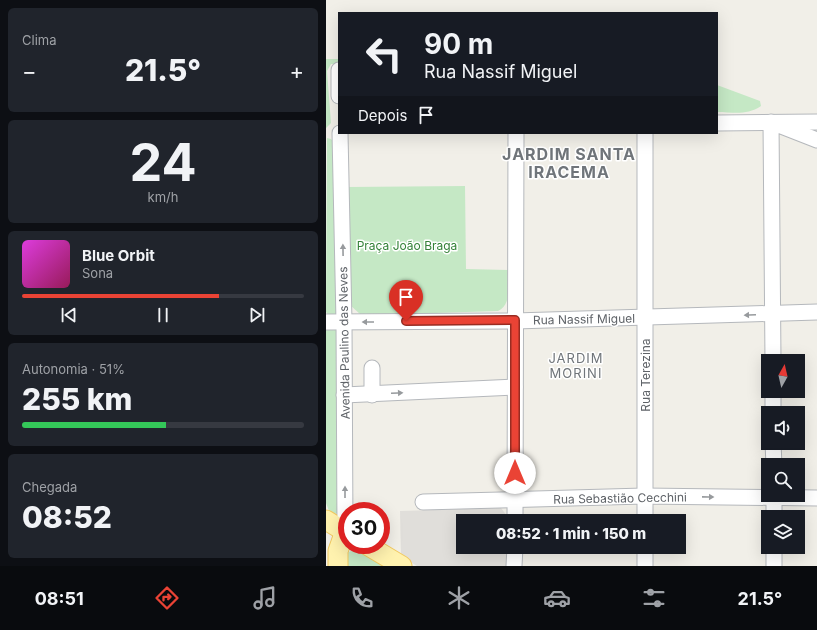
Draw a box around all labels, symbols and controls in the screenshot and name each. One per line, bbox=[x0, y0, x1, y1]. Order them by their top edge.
text: 90 m bbox=[424, 27, 493, 61]
icon: left bbox=[358, 28, 410, 80]
text: Clima bbox=[22, 32, 56, 48]
text: 21.5° bbox=[125, 52, 201, 88]
text: − bbox=[22, 58, 37, 84]
text: + bbox=[289, 58, 304, 84]
text: Rua Nassif Miguel bbox=[424, 61, 577, 82]
icon: arrive bbox=[415, 104, 437, 126]
text: Depois bbox=[358, 106, 407, 125]
text: 24 bbox=[129, 131, 197, 194]
district label: JARDIM SANTA IRACEMA bbox=[502, 144, 636, 182]
text: km/h bbox=[148, 189, 178, 205]
park label: Praça João Braga bbox=[357, 238, 457, 253]
one-way arrow bbox=[339, 244, 346, 256]
text: Blue Orbit bbox=[82, 246, 155, 265]
text: Sona bbox=[82, 265, 113, 281]
street label: Avenida Paulino das Neves bbox=[335, 266, 353, 420]
pin bbox=[389, 280, 423, 321]
icon: arrive bbox=[395, 286, 417, 308]
icon: previous bbox=[58, 304, 80, 326]
icon: pause bbox=[152, 304, 174, 326]
icon: next bbox=[246, 304, 268, 326]
street label: Rua Nassif Miguel bbox=[533, 311, 635, 327]
one-way arrow bbox=[743, 312, 756, 318]
one-way arrow bbox=[361, 319, 374, 325]
street label: Rua Terezina bbox=[638, 338, 653, 412]
district label: JARDIM MORINI bbox=[548, 350, 604, 381]
north arrow bbox=[761, 354, 805, 398]
map controls bbox=[761, 354, 805, 554]
text: Autonomia · 51% bbox=[22, 361, 125, 377]
text: 255 km bbox=[22, 381, 132, 417]
one-way arrow bbox=[391, 390, 403, 397]
button: sound bbox=[761, 406, 805, 450]
position arrow bbox=[494, 452, 536, 494]
button: search bbox=[761, 458, 805, 502]
text: Chegada bbox=[22, 479, 77, 495]
one-way arrow bbox=[342, 485, 348, 498]
street label: Rua Sebastião Cecchini bbox=[553, 489, 687, 507]
one-way arrow bbox=[702, 494, 714, 501]
text: 08:52 bbox=[22, 499, 112, 535]
speed limit sign: 30 bbox=[338, 502, 390, 554]
button: layers bbox=[761, 510, 805, 554]
text: 08:52 · 1 min · 150 m bbox=[496, 524, 646, 543]
icon: directions bbox=[153, 584, 181, 612]
icon: music bbox=[251, 584, 279, 612]
icon: phone bbox=[348, 584, 376, 612]
icon: climate bbox=[445, 584, 473, 612]
icon: car bbox=[543, 584, 571, 612]
icon: filters bbox=[640, 584, 668, 612]
text: 08:51 bbox=[35, 588, 84, 609]
text: 21.5° bbox=[738, 588, 782, 609]

